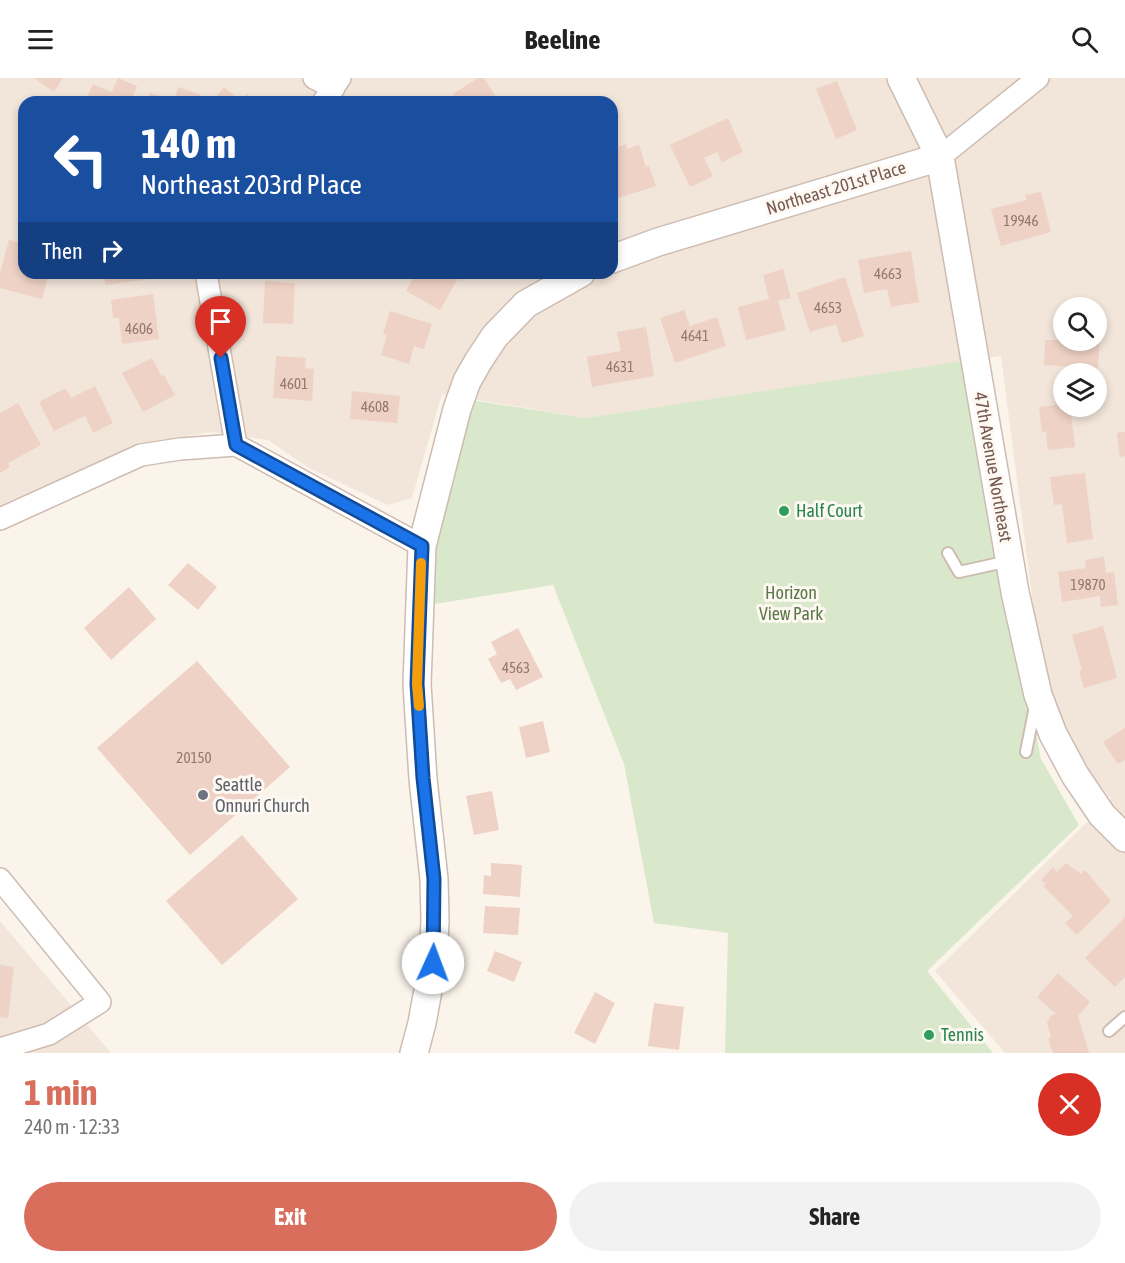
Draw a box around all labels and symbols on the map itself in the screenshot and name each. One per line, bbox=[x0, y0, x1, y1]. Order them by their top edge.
street label: Northeast 201st Place bbox=[764, 156, 908, 219]
house number: 19946 bbox=[1003, 212, 1039, 229]
house number: 4663 bbox=[874, 265, 902, 282]
pin bbox=[195, 296, 246, 358]
house number: 4653 bbox=[814, 299, 842, 316]
house number: 4606 bbox=[125, 320, 153, 337]
house number: 4641 bbox=[681, 327, 709, 344]
house number: 4631 bbox=[606, 358, 634, 375]
house number: 4601 bbox=[280, 375, 308, 392]
street label: 47th Avenue Northeast bbox=[970, 390, 1017, 543]
house number: 4608 bbox=[361, 398, 389, 415]
place label: Half Court bbox=[796, 500, 863, 521]
marker: Half Court bbox=[777, 504, 791, 518]
house number: 19870 bbox=[1070, 576, 1106, 593]
park label: Horizon View Park bbox=[759, 582, 823, 624]
house number: 4563 bbox=[502, 659, 530, 676]
house number: 20150 bbox=[176, 749, 212, 766]
place label: Seattle Onnuri Church bbox=[215, 774, 310, 816]
marker: Seattle Onnuri Church bbox=[196, 788, 210, 802]
position arrow bbox=[401, 931, 465, 995]
place label: Tennis bbox=[941, 1024, 984, 1045]
marker: Tennis bbox=[922, 1028, 936, 1042]

